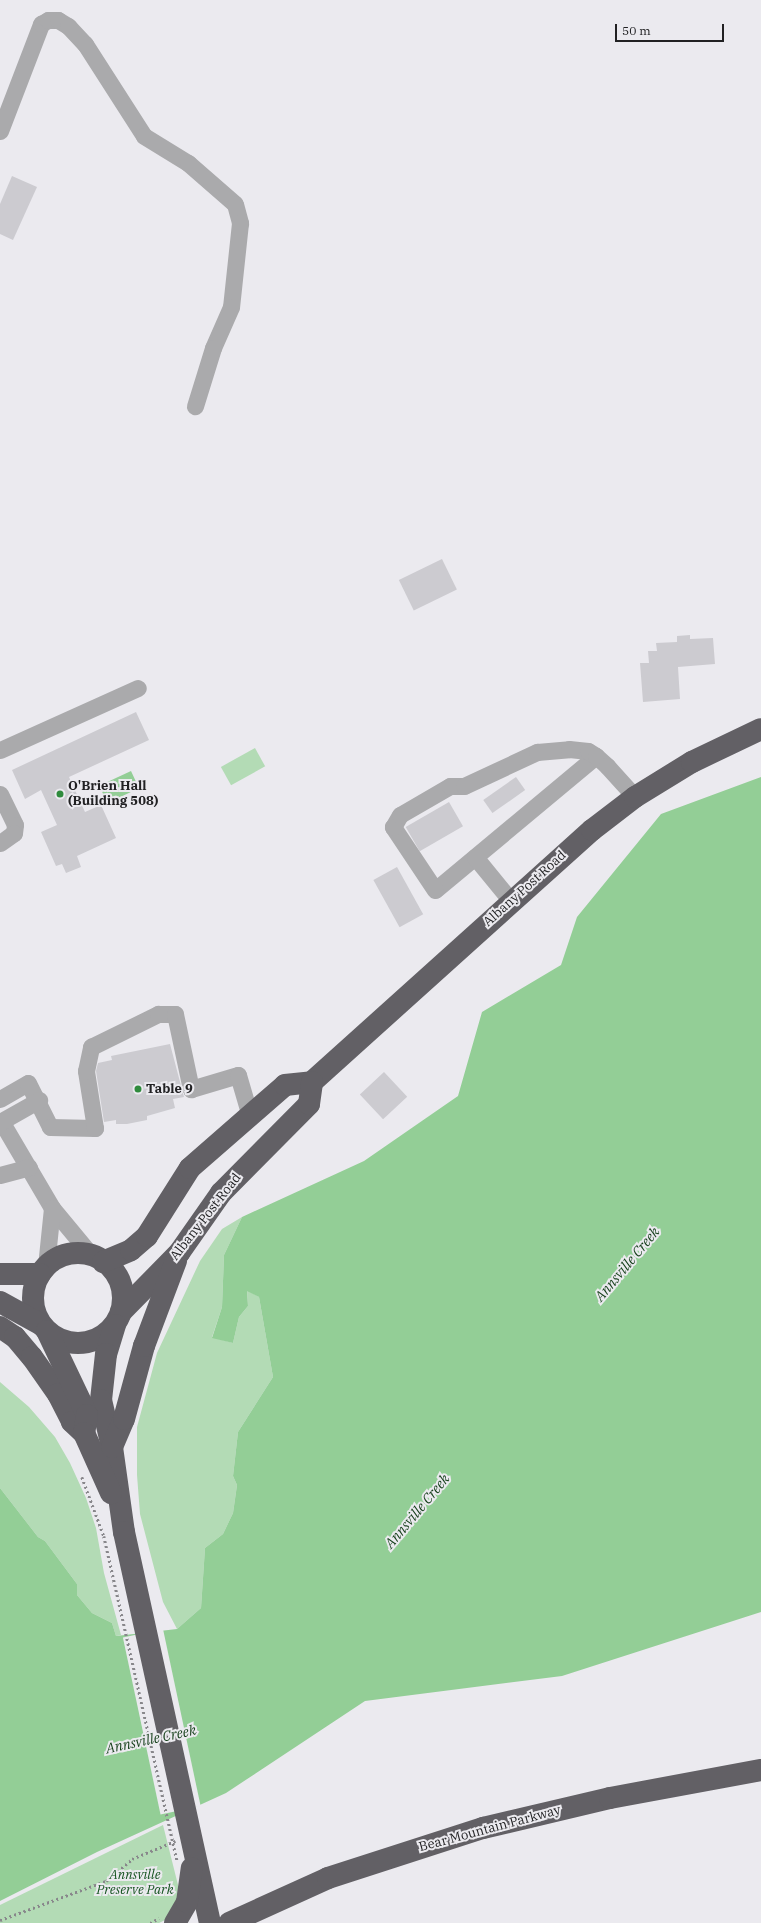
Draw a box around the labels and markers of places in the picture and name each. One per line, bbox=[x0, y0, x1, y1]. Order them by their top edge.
place label: O'Brien Hall (Building 508) bbox=[68, 779, 158, 810]
marker: O'Brien Hall (Building 508) bbox=[55, 789, 65, 799]
place label: Table 9 bbox=[146, 1081, 193, 1097]
marker: Table 9 bbox=[133, 1084, 143, 1094]

